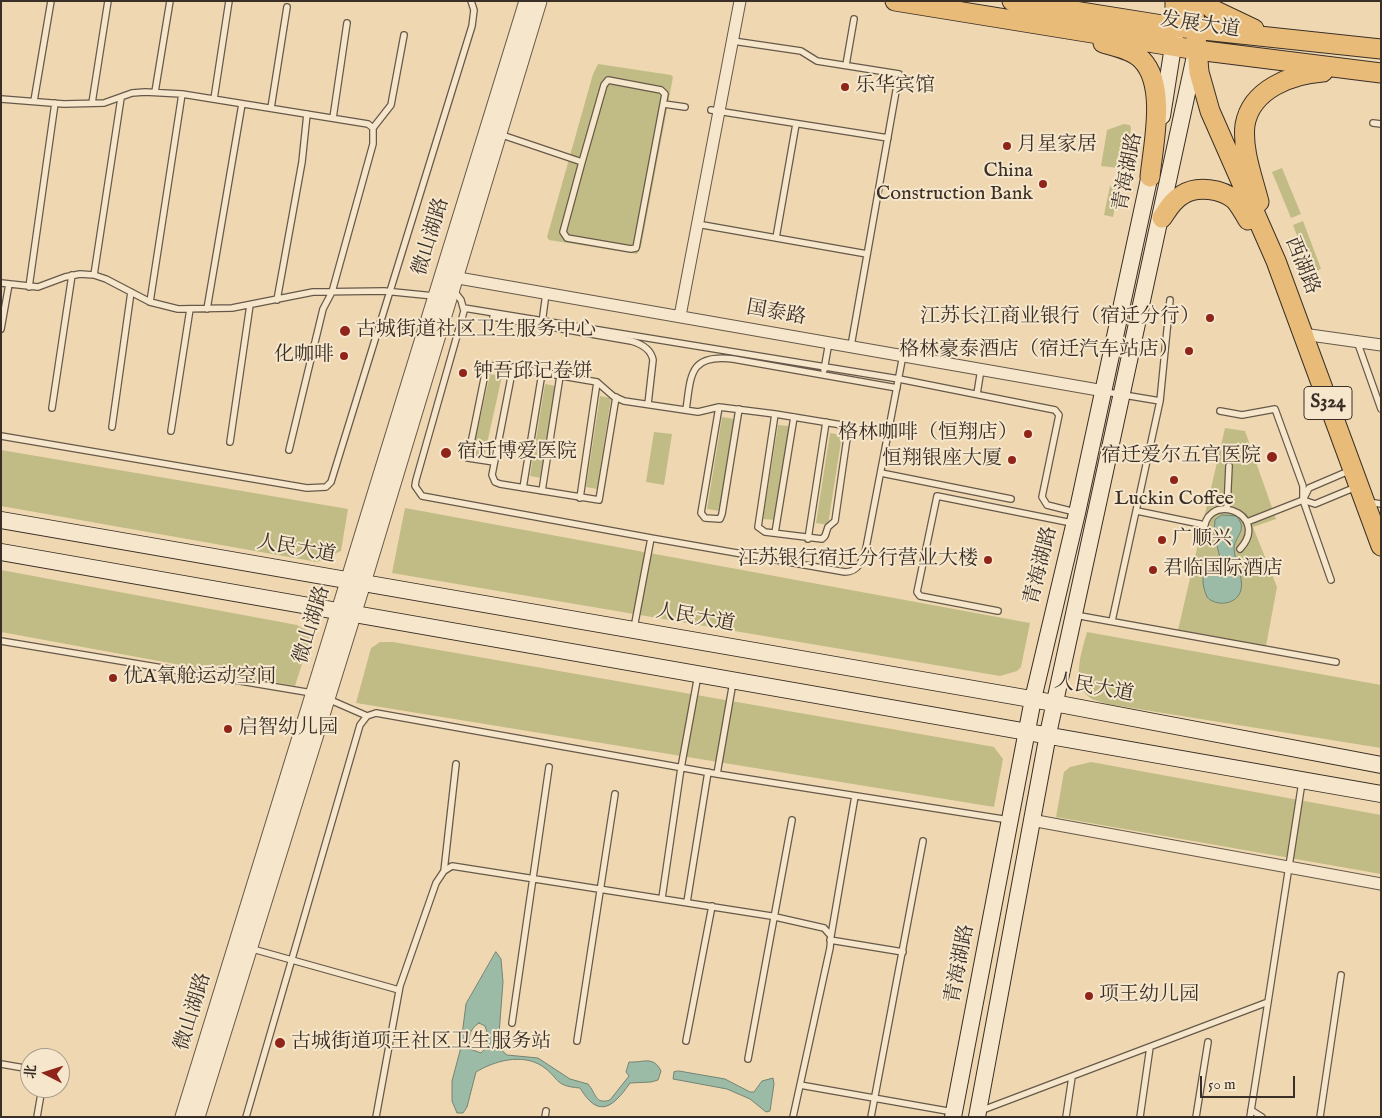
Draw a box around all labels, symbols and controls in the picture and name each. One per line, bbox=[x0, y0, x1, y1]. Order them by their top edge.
street label: 发展大道 bbox=[1159, 9, 1241, 43]
place label: 乐华宾馆 bbox=[855, 75, 935, 99]
marker: 乐华宾馆 bbox=[839, 81, 851, 93]
street label: 青海湖路 bbox=[1110, 130, 1148, 214]
place label: 月星家居 bbox=[1017, 134, 1097, 158]
marker: 月星家居 bbox=[1001, 140, 1013, 152]
place label: China Construction Bank bbox=[876, 160, 1033, 207]
marker: China Construction Bank bbox=[1037, 178, 1049, 190]
street label: 微山湖路 bbox=[409, 195, 455, 279]
street label: 西湖路 bbox=[1279, 234, 1323, 298]
street label: 国泰路 bbox=[744, 297, 808, 331]
place label: 江苏长江商业银行（宿迁分行） bbox=[920, 306, 1200, 330]
marker: 江苏长江商业银行（宿迁分行） bbox=[1204, 312, 1216, 324]
place label: 古城街道社区卫生服务中心 bbox=[356, 319, 596, 343]
marker: 古城街道社区卫生服务中心 bbox=[338, 324, 352, 338]
place label: 格林豪泰酒店（宿迁汽车站店） bbox=[899, 339, 1179, 363]
place label: 化咖啡 bbox=[274, 344, 334, 368]
marker: 格林豪泰酒店（宿迁汽车站店） bbox=[1183, 345, 1195, 357]
marker: 化咖啡 bbox=[338, 350, 350, 362]
place label: 钟吾邱记卷饼 bbox=[473, 361, 593, 385]
marker: 钟吾邱记卷饼 bbox=[457, 367, 469, 379]
road number: S324 bbox=[1304, 386, 1352, 419]
place label: 格林咖啡（恒翔店） bbox=[838, 422, 1018, 446]
marker: 格林咖啡（恒翔店） bbox=[1022, 428, 1034, 440]
place label: 宿迁博爱医院 bbox=[457, 441, 577, 465]
place label: 宿迁爱尔五官医院 bbox=[1101, 445, 1261, 469]
marker: 宿迁博爱医院 bbox=[439, 446, 453, 460]
place label: 恒翔银座大厦 bbox=[882, 448, 1002, 472]
marker: 宿迁爱尔五官医院 bbox=[1265, 450, 1279, 464]
marker: 恒翔银座大厦 bbox=[1006, 454, 1018, 466]
marker: Luckin Coffee bbox=[1168, 474, 1180, 486]
place label: Luckin Coffee bbox=[1114, 488, 1234, 512]
street label: 青海湖路 bbox=[1021, 524, 1063, 608]
place label: 广顺兴 bbox=[1172, 528, 1232, 552]
street label: 人民大道 bbox=[255, 531, 337, 569]
marker: 广顺兴 bbox=[1156, 534, 1168, 546]
place label: 江苏银行宿迁分行营业大楼 bbox=[738, 548, 978, 572]
marker: 江苏银行宿迁分行营业大楼 bbox=[982, 554, 994, 566]
place label: 君临国际酒店 bbox=[1163, 558, 1283, 582]
marker: 君临国际酒店 bbox=[1147, 564, 1159, 576]
street label: 微山湖路 bbox=[290, 583, 336, 667]
street label: 人民大道 bbox=[654, 600, 736, 638]
place label: 优A氧舱运动空间 bbox=[123, 666, 277, 690]
street label: 人民大道 bbox=[1053, 670, 1135, 708]
marker: 优A氧舱运动空间 bbox=[107, 672, 119, 684]
place label: 启智幼儿园 bbox=[238, 717, 338, 741]
marker: 启智幼儿园 bbox=[222, 723, 234, 735]
street label: 青海湖路 bbox=[942, 922, 980, 1006]
street label: 微山湖路 bbox=[171, 970, 217, 1054]
place label: 项王幼儿园 bbox=[1099, 984, 1199, 1008]
marker: 项王幼儿园 bbox=[1083, 990, 1095, 1002]
place label: 古城街道项王社区卫生服务站 bbox=[291, 1031, 551, 1055]
marker: 古城街道项王社区卫生服务站 bbox=[273, 1036, 287, 1050]
north arrow bbox=[20, 1048, 70, 1098]
text: 北 bbox=[21, 1064, 41, 1080]
scale bar bbox=[1202, 1066, 1297, 1098]
text: 50 m bbox=[1208, 1075, 1236, 1094]

